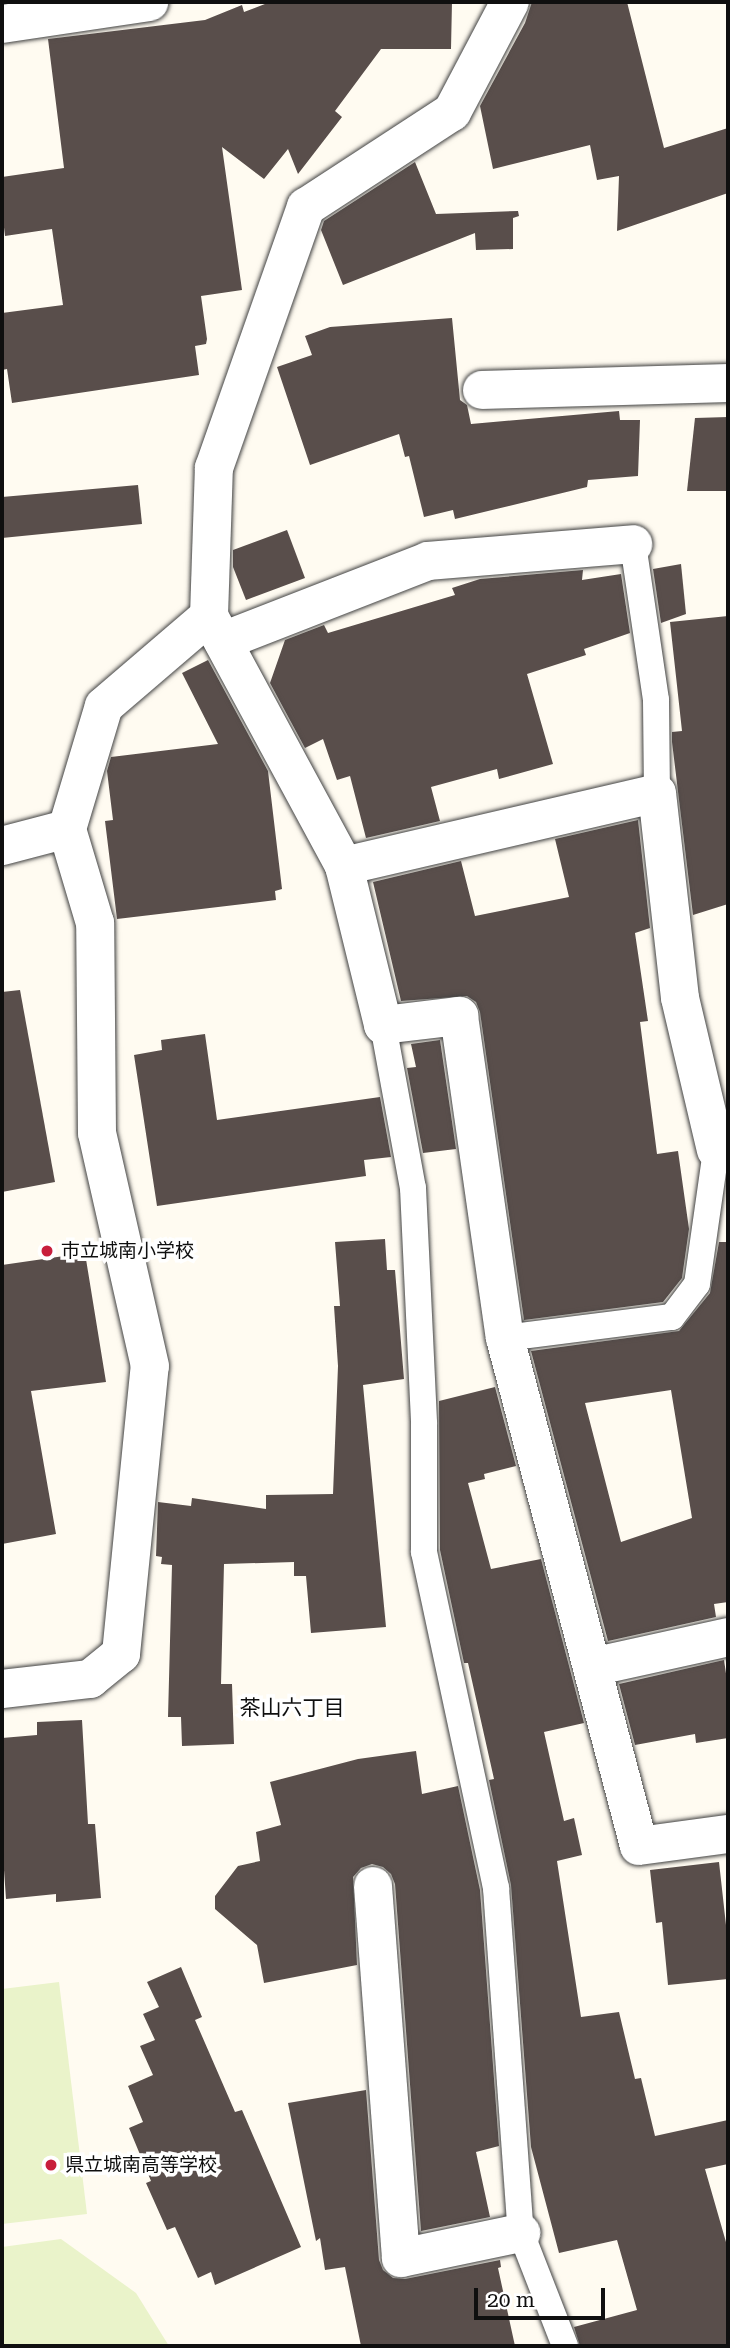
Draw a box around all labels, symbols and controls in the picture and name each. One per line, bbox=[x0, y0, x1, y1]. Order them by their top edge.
place label: 市立城南小学校 bbox=[61, 1240, 194, 1262]
marker: 市立城南小学校 bbox=[39, 1243, 55, 1259]
district label: 茶山六丁目 bbox=[240, 1695, 344, 1721]
place label: 県立城南高等学校 bbox=[65, 2154, 217, 2176]
marker: 県立城南高等学校 bbox=[43, 2157, 59, 2173]
scale bar bbox=[478, 2274, 609, 2318]
text: 20 m bbox=[487, 2288, 535, 2312]

